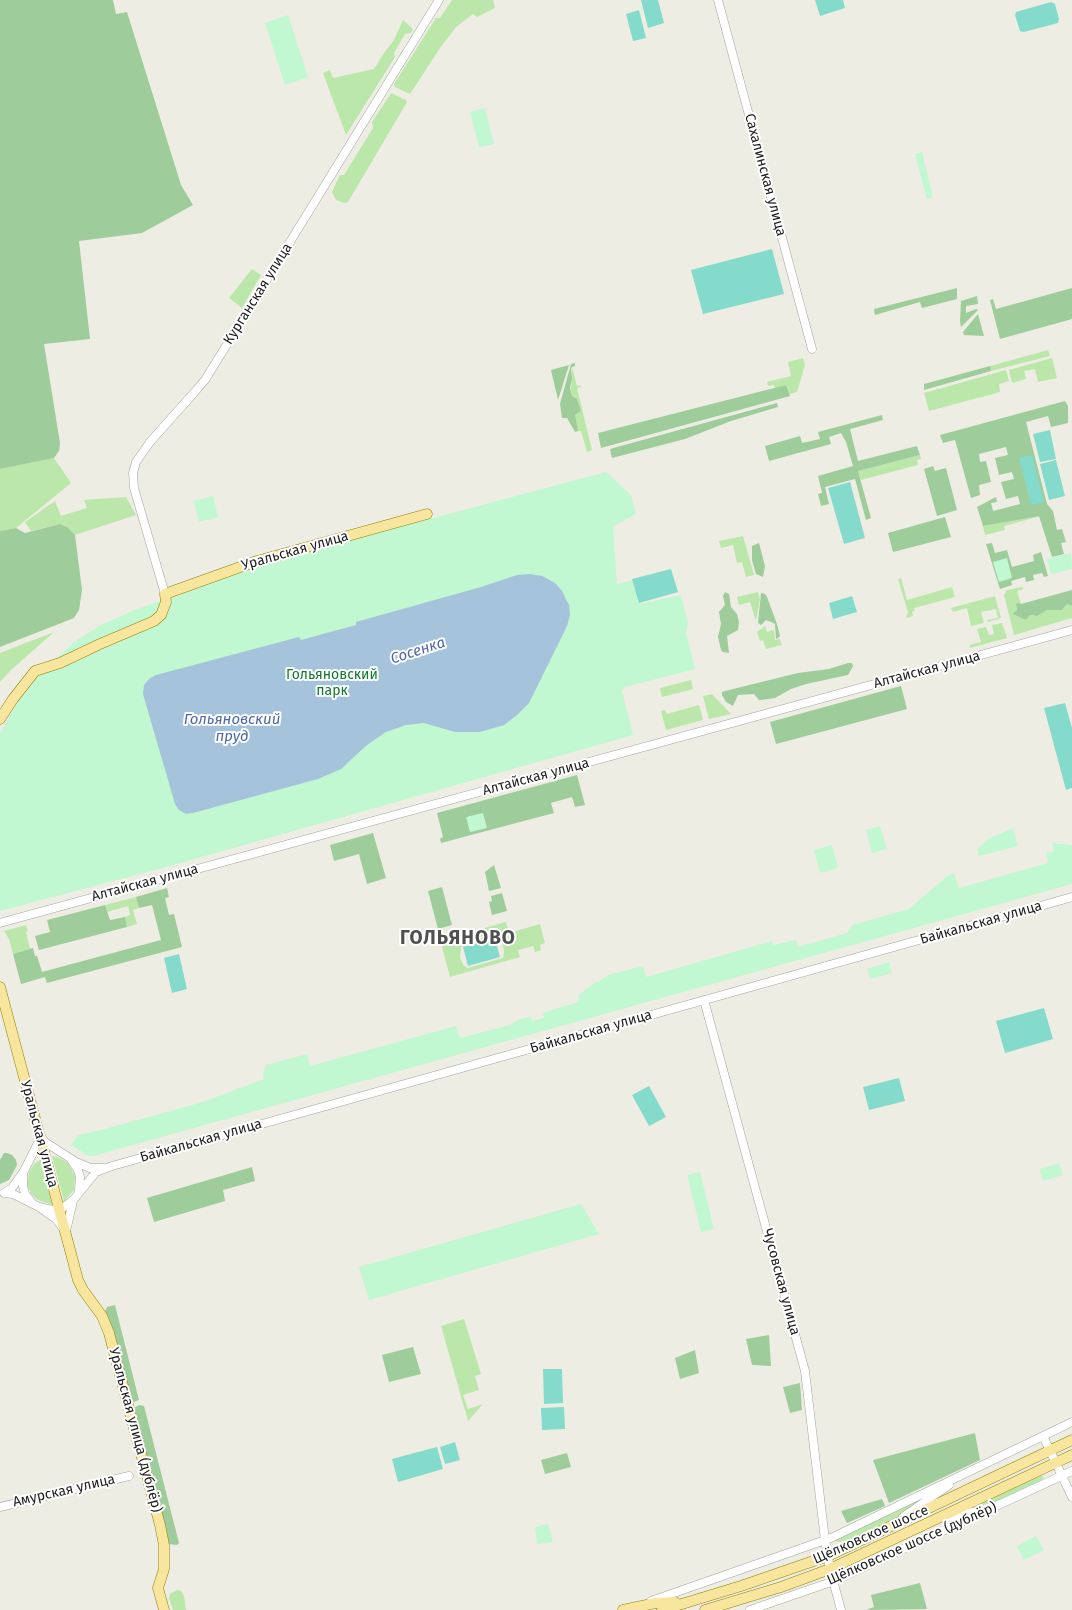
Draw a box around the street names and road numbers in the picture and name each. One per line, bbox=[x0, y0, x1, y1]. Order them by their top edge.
street label: Сахалинская улица bbox=[741, 112, 789, 238]
street label: Курганская улица bbox=[220, 240, 296, 348]
street label: Уральская улица bbox=[240, 528, 350, 574]
street label: Алтайская улица bbox=[872, 648, 982, 692]
street label: Алтайская улица bbox=[481, 755, 591, 799]
street label: Алтайская улица bbox=[90, 861, 200, 905]
street label: Байкальская улица bbox=[918, 898, 1044, 948]
street label: Байкальская улица bbox=[528, 1007, 654, 1057]
street label: Уральская улица bbox=[17, 1078, 61, 1190]
street label: Байкальская улица bbox=[138, 1116, 264, 1166]
street label: Чусовская улица bbox=[759, 1227, 803, 1337]
street label: Уральская улица (дублёр) bbox=[105, 1346, 165, 1514]
street label: Амурская улица bbox=[11, 1471, 117, 1511]
street label: Щёлковское шоссе (дублёр) bbox=[824, 1499, 1000, 1589]
street label: Щёлковское шоссе bbox=[811, 1502, 931, 1568]

